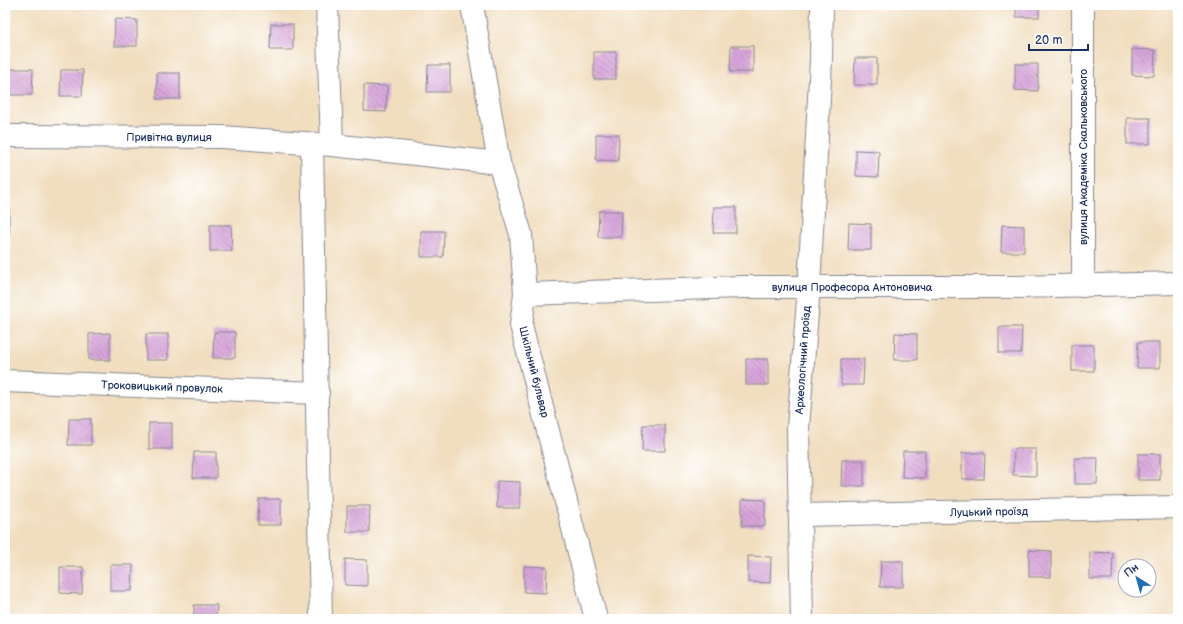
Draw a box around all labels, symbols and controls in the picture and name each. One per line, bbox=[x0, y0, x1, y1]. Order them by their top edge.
scale bar bbox=[1029, 26, 1088, 52]
text: 20 m bbox=[1035, 33, 1062, 48]
street label: вулиця Академіка Скальковського bbox=[1077, 69, 1090, 245]
street label: Привітна вулиця bbox=[126, 131, 212, 144]
street label: вулиця Професора Антоновича bbox=[772, 281, 933, 294]
street label: Археологічний проїзд bbox=[793, 305, 813, 416]
street label: Шкільний бульвар bbox=[516, 325, 552, 420]
street label: Троковицький провулок bbox=[101, 378, 223, 396]
street label: Луцький проїзд bbox=[949, 505, 1028, 519]
north arrow bbox=[1117, 558, 1157, 598]
text: Пн bbox=[1122, 561, 1141, 580]

